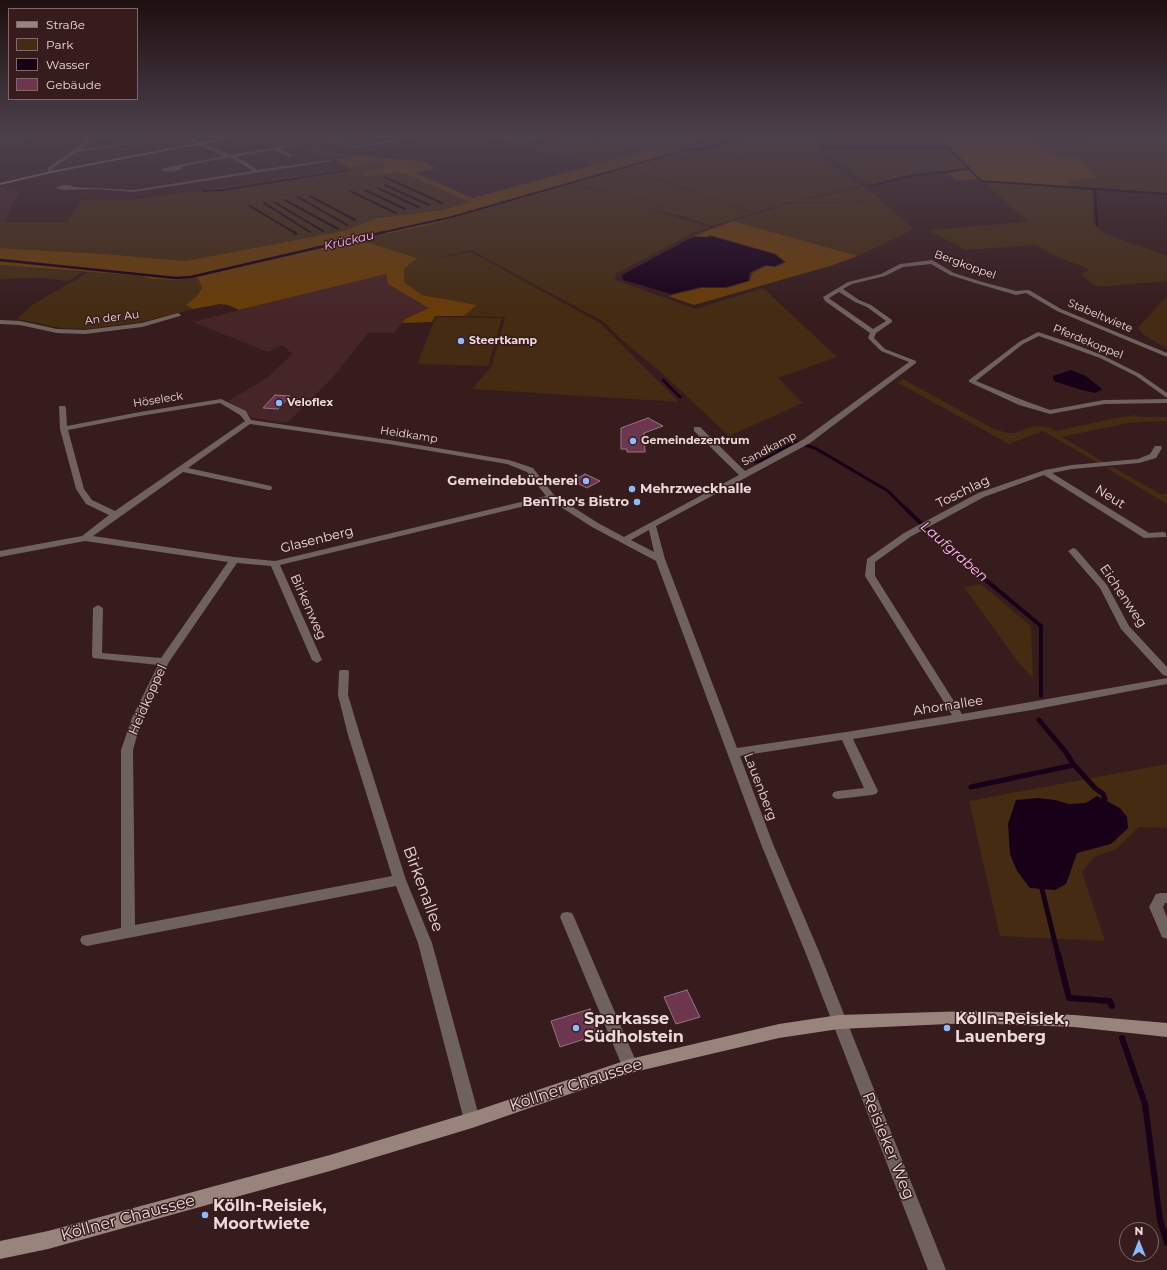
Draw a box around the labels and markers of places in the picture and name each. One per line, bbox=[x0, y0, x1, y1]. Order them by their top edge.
place label: Steertkamp bbox=[469, 334, 537, 348]
marker: Steertkamp bbox=[456, 336, 466, 346]
place label: Veloflex bbox=[287, 396, 333, 410]
marker: Veloflex bbox=[274, 398, 284, 408]
place label: Gemeindezentrum bbox=[641, 434, 749, 448]
marker: Gemeindezentrum bbox=[628, 436, 638, 446]
place label: Gemeindebücherei bbox=[447, 473, 578, 489]
marker: Gemeindebücherei bbox=[581, 476, 591, 486]
place label: Mehrzweckhalle bbox=[640, 481, 752, 497]
marker: Mehrzweckhalle bbox=[627, 484, 637, 494]
place label: BenTho's Bistro bbox=[522, 494, 629, 510]
marker: BenTho's Bistro bbox=[632, 497, 642, 507]
place label: Sparkasse Südholstein bbox=[584, 1009, 684, 1047]
place label: Kölln-Reisiek, Lauenberg bbox=[955, 1009, 1069, 1047]
marker: Sparkasse Südholstein bbox=[571, 1023, 581, 1033]
marker: Kölln-Reisiek, Lauenberg bbox=[942, 1023, 952, 1033]
place label: Kölln-Reisiek, Moortwiete bbox=[213, 1196, 327, 1234]
marker: Kölln-Reisiek, Moortwiete bbox=[200, 1210, 210, 1220]

